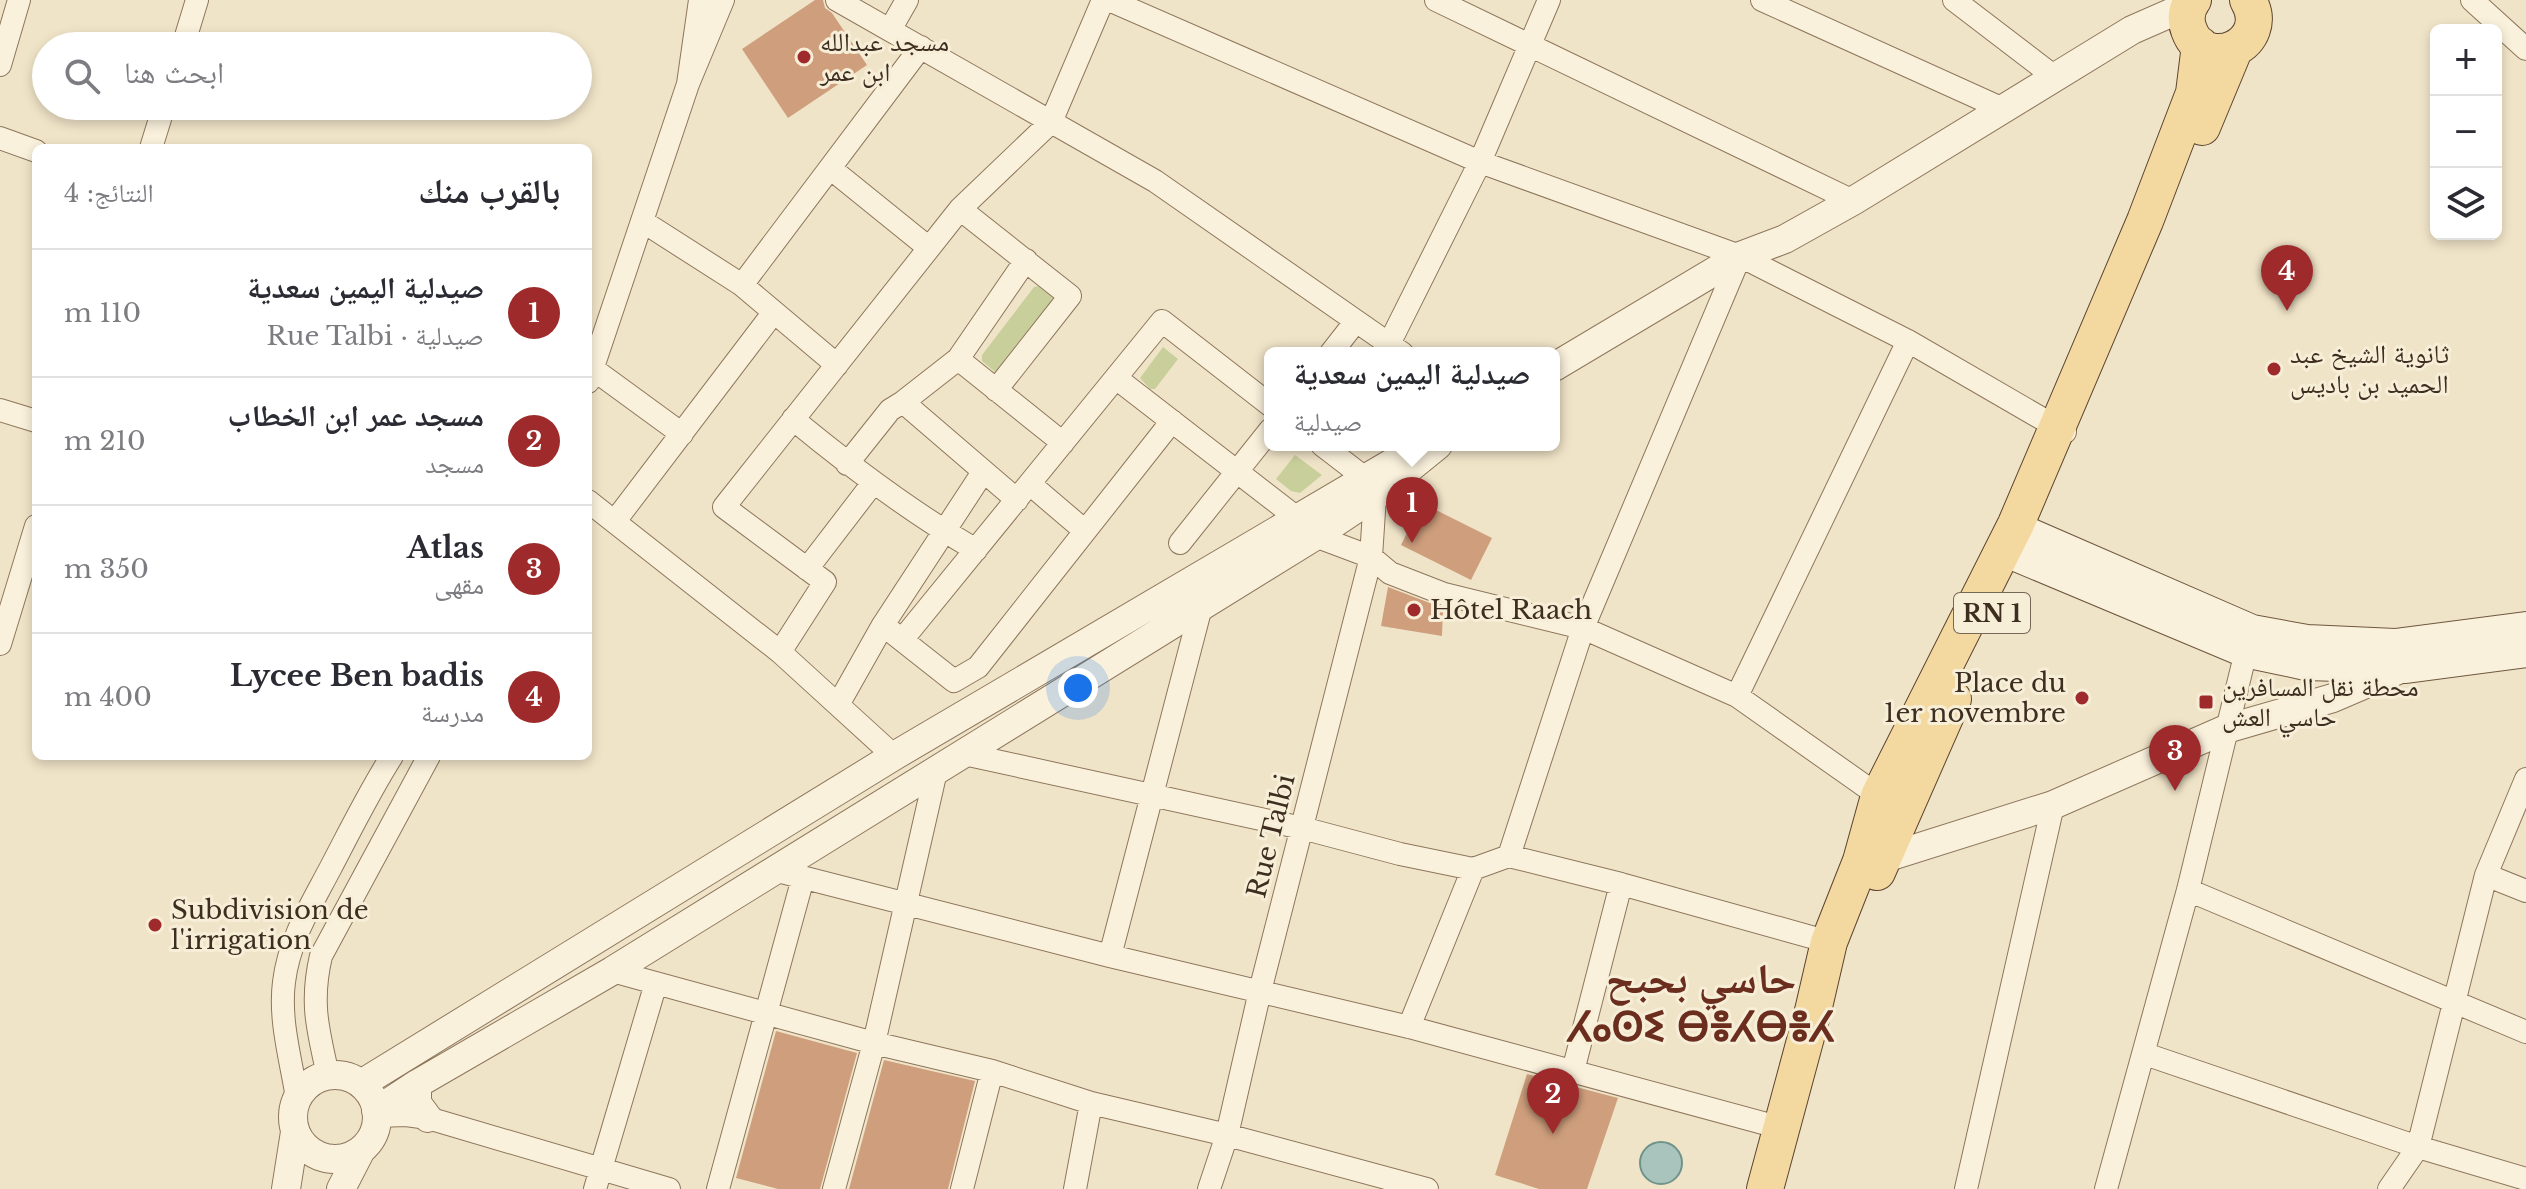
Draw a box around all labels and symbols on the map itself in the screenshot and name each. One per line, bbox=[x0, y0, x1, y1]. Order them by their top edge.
place label: مسجد عبدالله ابن عمر bbox=[819, 26, 949, 88]
marker: مسجد عبدالله ابن عمر bbox=[795, 48, 813, 66]
pin: 4 bbox=[2261, 245, 2313, 311]
place label: ثانوية الشيخ عبد الحميد بن باديس bbox=[2290, 338, 2449, 400]
marker: ثانوية الشيخ عبد الحميد بن باديس bbox=[2265, 360, 2283, 378]
pin: 1 bbox=[1386, 477, 1438, 543]
road number: RN 1 bbox=[1954, 593, 2030, 633]
place label: Hôtel Raach bbox=[1430, 594, 1592, 626]
marker: Hôtel Raach bbox=[1405, 601, 1423, 619]
place label: Place du 1er novembre bbox=[1884, 667, 2066, 729]
your location bbox=[1058, 668, 1098, 708]
place label: محطة نقل المسافرين حاسي العش bbox=[2222, 671, 2419, 738]
marker: Place du 1er novembre bbox=[2073, 689, 2091, 707]
marker: محطة نقل المسافرين حاسي العش bbox=[2197, 693, 2215, 711]
pin: 3 bbox=[2149, 725, 2201, 791]
street label: Rue Talbi bbox=[1240, 771, 1302, 901]
place label: Subdivision de l'irrigation bbox=[171, 894, 369, 956]
marker: Subdivision de l'irrigation bbox=[146, 916, 164, 934]
district label: حاسي بحبح ⵃⴰⵙⵉ ⴱⴻⵃⴱⴻⵃ bbox=[1566, 952, 1835, 1052]
pin: 2 bbox=[1527, 1068, 1579, 1134]

